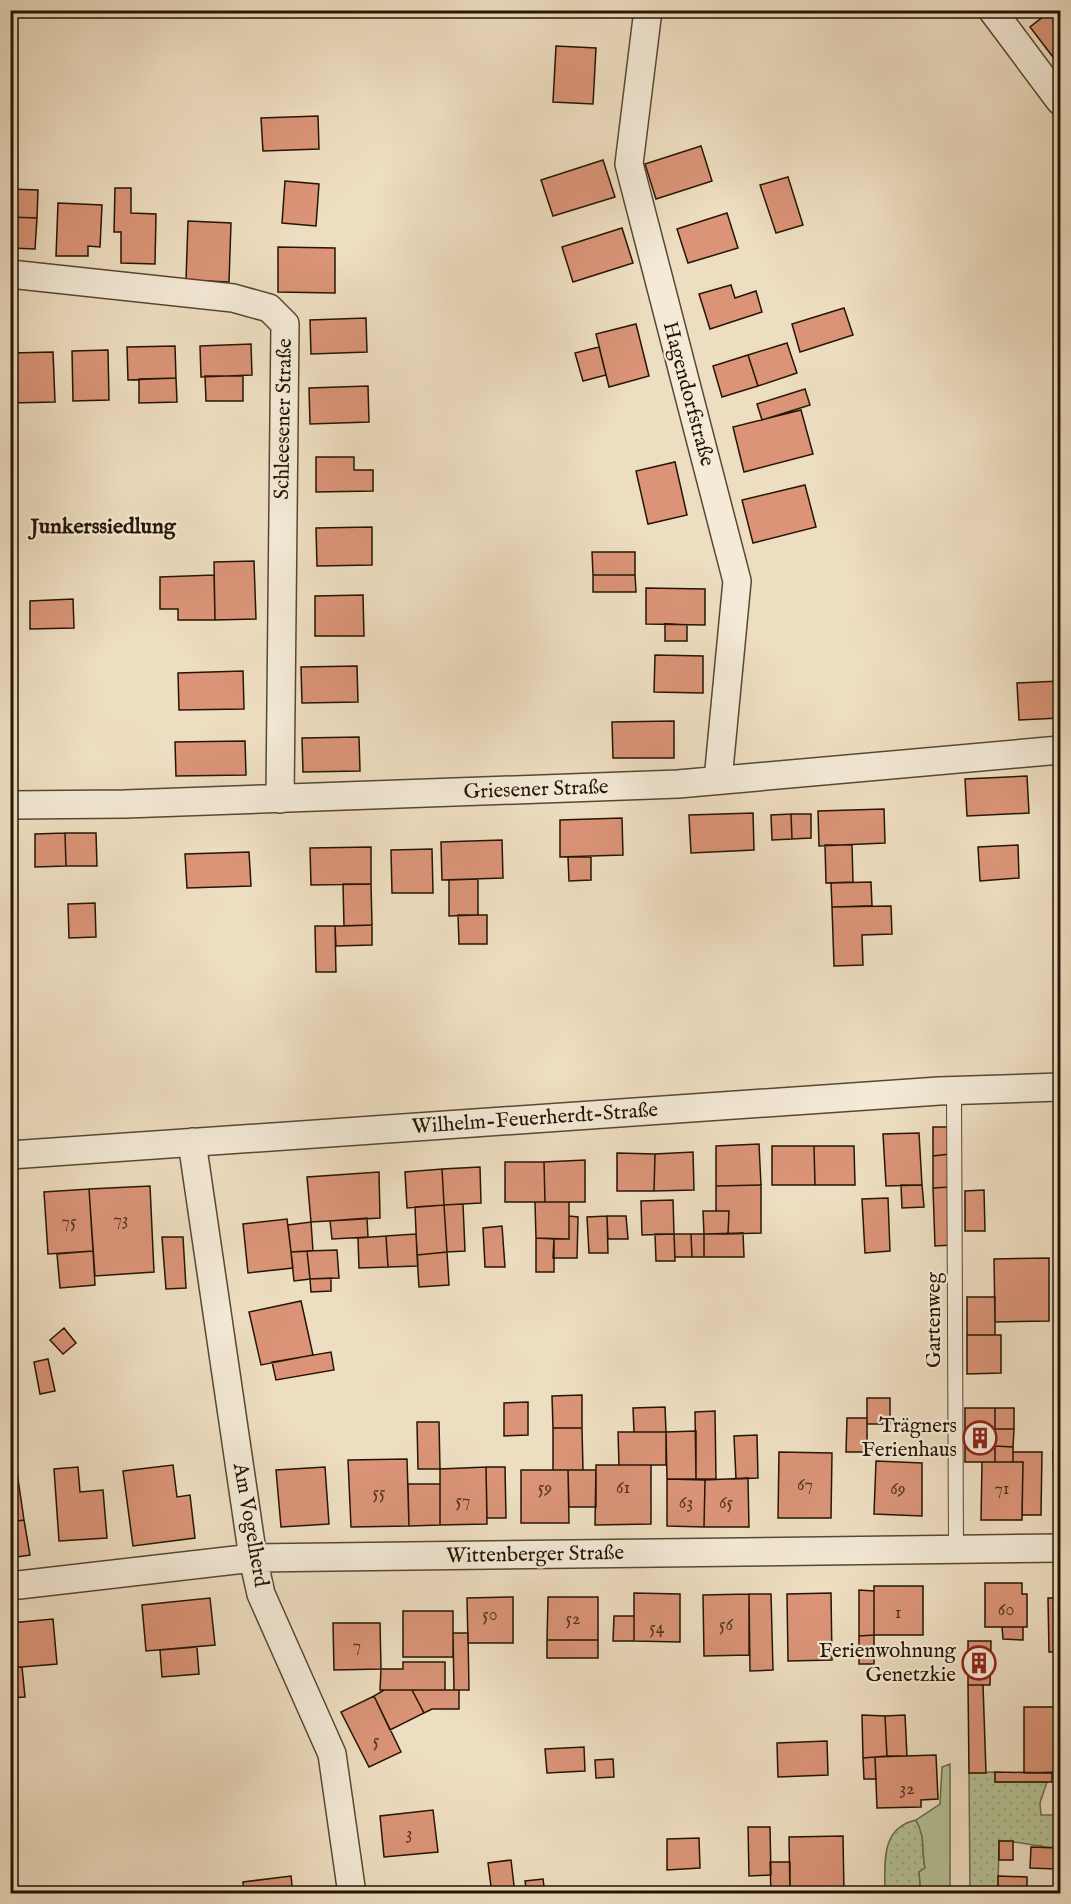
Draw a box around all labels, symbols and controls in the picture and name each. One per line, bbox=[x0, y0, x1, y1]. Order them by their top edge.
street label: Hagendorfstraße bbox=[656, 319, 720, 470]
street label: Schleesener Straße bbox=[269, 338, 299, 500]
district label: Junkerssiedlung bbox=[27, 513, 177, 541]
street label: Griesener Straße bbox=[463, 774, 609, 806]
street label: Wilhelm-Feuerherdt-Straße bbox=[411, 1097, 659, 1141]
house number: 73 bbox=[113, 1209, 129, 1232]
house number: 75 bbox=[62, 1211, 77, 1234]
street label: Gartenweg bbox=[921, 1271, 948, 1368]
place label: Trägners Ferienhaus bbox=[862, 1413, 957, 1464]
building icon: Trägners Ferienhaus bbox=[962, 1420, 998, 1456]
street label: Am Vogelherd bbox=[226, 1460, 274, 1590]
house number: 67 bbox=[797, 1474, 813, 1497]
house number: 59 bbox=[538, 1477, 552, 1500]
house number: 61 bbox=[616, 1477, 630, 1500]
house number: 69 bbox=[890, 1478, 906, 1501]
house number: 71 bbox=[994, 1478, 1010, 1501]
house number: 55 bbox=[372, 1482, 386, 1505]
house number: 57 bbox=[456, 1490, 470, 1513]
house number: 63 bbox=[679, 1492, 693, 1515]
house number: 65 bbox=[719, 1492, 734, 1515]
street label: Wittenberger Straße bbox=[446, 1540, 625, 1570]
house number: 60 bbox=[998, 1599, 1014, 1622]
house number: 1 bbox=[895, 1602, 901, 1625]
house number: 50 bbox=[482, 1604, 498, 1627]
house number: 52 bbox=[566, 1608, 580, 1631]
house number: 56 bbox=[719, 1614, 733, 1637]
house number: 54 bbox=[649, 1617, 665, 1640]
house number: 7 bbox=[353, 1635, 361, 1658]
place label: Ferienwohnung Genetzkie bbox=[819, 1638, 957, 1689]
building icon: Ferienwohnung Genetzkie bbox=[961, 1645, 997, 1681]
house number: 5 bbox=[373, 1730, 380, 1753]
house number: 32 bbox=[899, 1778, 915, 1801]
house number: 3 bbox=[406, 1823, 412, 1846]

